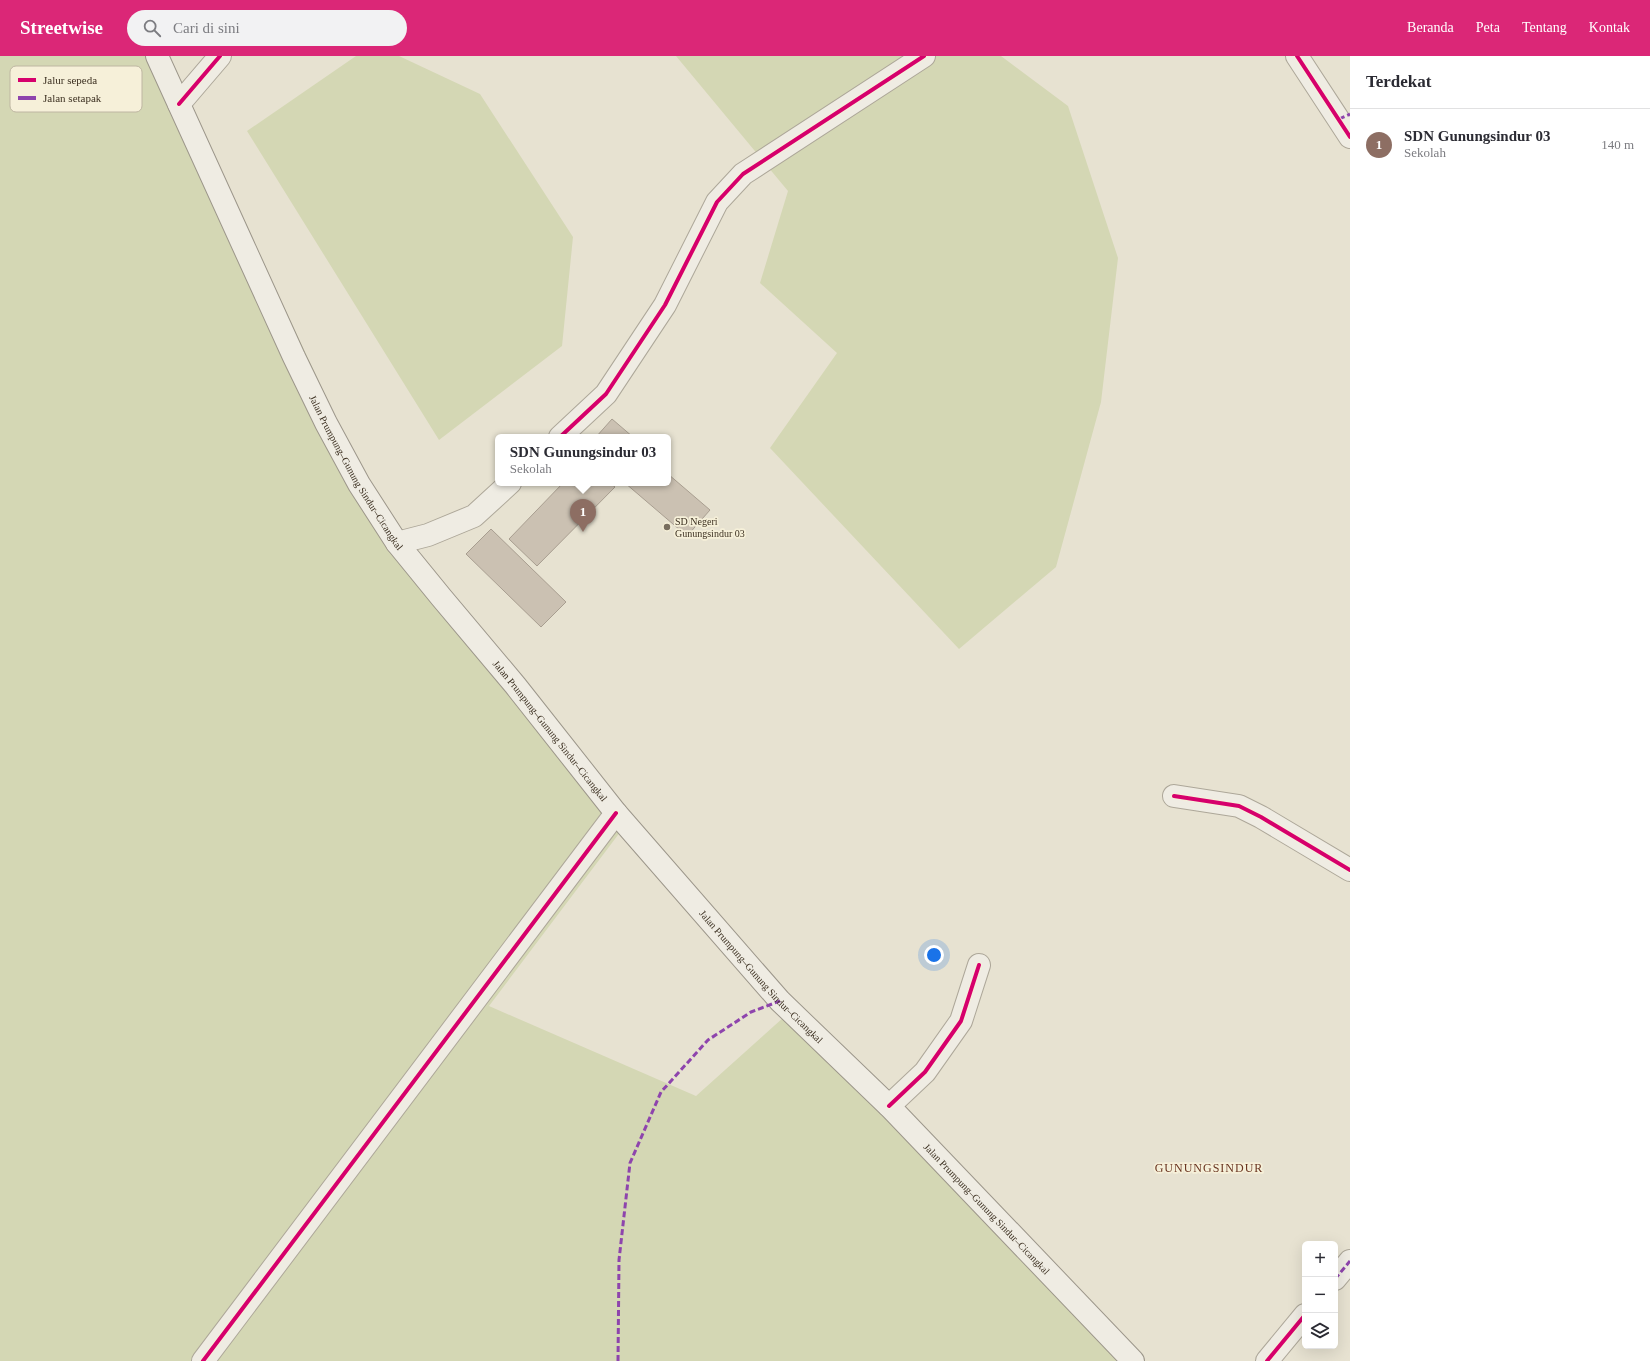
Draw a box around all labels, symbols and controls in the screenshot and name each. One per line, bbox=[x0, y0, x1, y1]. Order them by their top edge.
search box bbox=[127, 10, 407, 46]
text: Streetwise bbox=[20, 17, 103, 38]
icon: search bbox=[141, 17, 163, 39]
text: Cari di sini bbox=[173, 20, 240, 36]
text: Beranda bbox=[1407, 20, 1454, 35]
text: Peta bbox=[1476, 20, 1500, 35]
text: Tentang bbox=[1522, 20, 1567, 35]
text: Kontak bbox=[1589, 20, 1630, 35]
legend bbox=[10, 66, 142, 112]
text: Terdekat bbox=[1366, 72, 1432, 91]
text: Jalur sepeda bbox=[43, 74, 97, 86]
text: Jalan setapak bbox=[43, 92, 102, 104]
text: SDN Gunungsindur 03 bbox=[1404, 128, 1550, 144]
text: 1 bbox=[1376, 137, 1382, 152]
text: 140 m bbox=[1601, 137, 1634, 152]
text: Sekolah bbox=[1404, 145, 1446, 160]
street label: Jalan Prumpung–Gunung Sindur–Cicangkal bbox=[307, 393, 405, 552]
popup bbox=[495, 434, 671, 486]
text: SDN Gunungsindur 03 bbox=[510, 444, 656, 460]
text: Sekolah bbox=[510, 461, 552, 476]
pin: 1 bbox=[570, 499, 596, 532]
place label: SD Negeri Gunungsindur 03 bbox=[675, 516, 745, 539]
marker: SD Negeri Gunungsindur 03 bbox=[662, 522, 672, 532]
street label: Jalan Prumpung–Gunung Sindur–Cicangkal bbox=[491, 658, 610, 804]
street label: Jalan Prumpung–Gunung Sindur–Cicangkal bbox=[697, 908, 825, 1045]
your location bbox=[924, 945, 944, 965]
street label: Jalan Prumpung–Gunung Sindur–Cicangkal bbox=[922, 1141, 1052, 1277]
district label: GUNUNGSINDUR bbox=[1155, 1161, 1263, 1175]
map controls bbox=[1302, 1241, 1338, 1349]
button: + bbox=[1302, 1241, 1338, 1277]
button: − bbox=[1302, 1277, 1338, 1313]
button: layers bbox=[1302, 1313, 1338, 1349]

